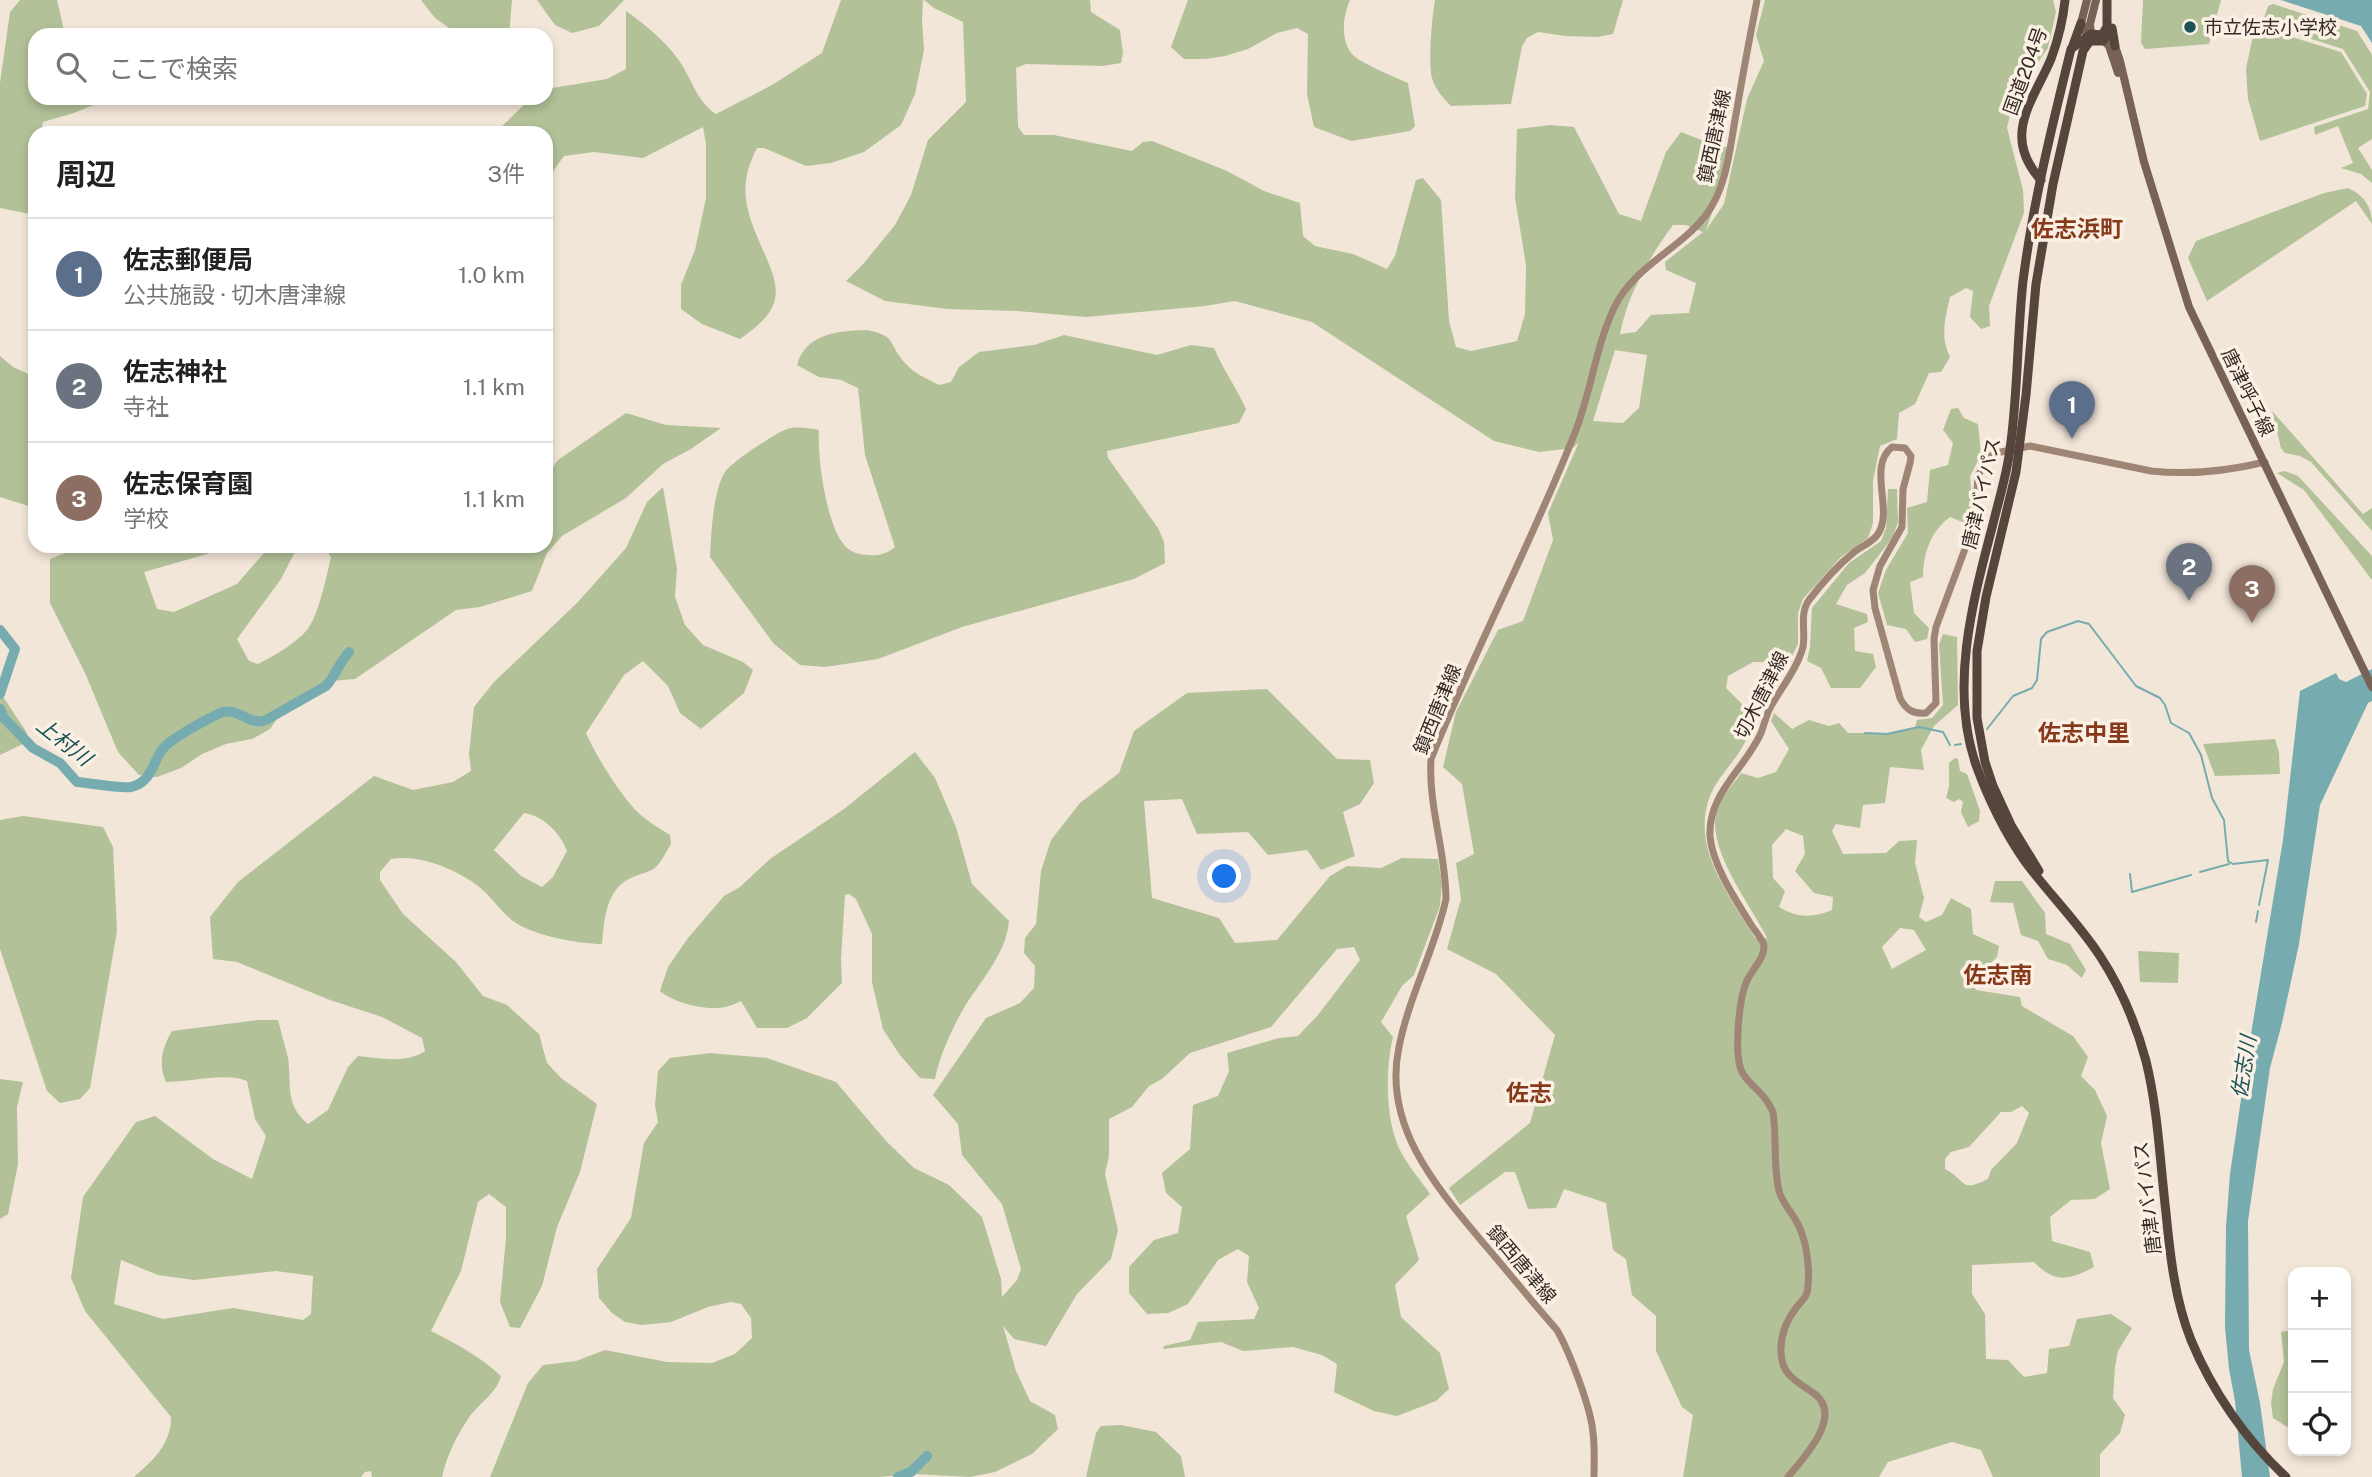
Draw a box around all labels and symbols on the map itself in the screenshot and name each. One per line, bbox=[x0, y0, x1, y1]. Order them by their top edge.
place label: 市立佐志小学校 bbox=[2204, 16, 2337, 38]
marker: 市立佐志小学校 bbox=[2182, 19, 2198, 35]
street label: 国道204号 bbox=[1999, 24, 2051, 118]
street label: 鎮西唐津線 bbox=[1693, 87, 1735, 185]
district label: 佐志浜町 bbox=[2031, 215, 2123, 242]
street label: 唐津呼子線 bbox=[2217, 344, 2279, 440]
pin: 1 bbox=[2049, 381, 2095, 439]
street label: 唐津バイパス bbox=[1958, 435, 2004, 551]
pin: 2 bbox=[2166, 543, 2212, 601]
pin: 3 bbox=[2229, 565, 2275, 623]
street label: 切木唐津線 bbox=[1730, 648, 1792, 742]
street label: 鎮西唐津線 bbox=[1409, 661, 1465, 757]
water label: 上村川 bbox=[32, 712, 98, 772]
district label: 佐志中里 bbox=[2038, 719, 2130, 746]
your location bbox=[1207, 859, 1241, 893]
district label: 佐志南 bbox=[1964, 961, 2033, 988]
water label: 佐志川 bbox=[2226, 1032, 2261, 1100]
district label: 佐志 bbox=[1506, 1079, 1552, 1106]
street label: 唐津バイパス bbox=[2129, 1140, 2165, 1256]
street label: 鎮西唐津線 bbox=[1483, 1221, 1561, 1307]

